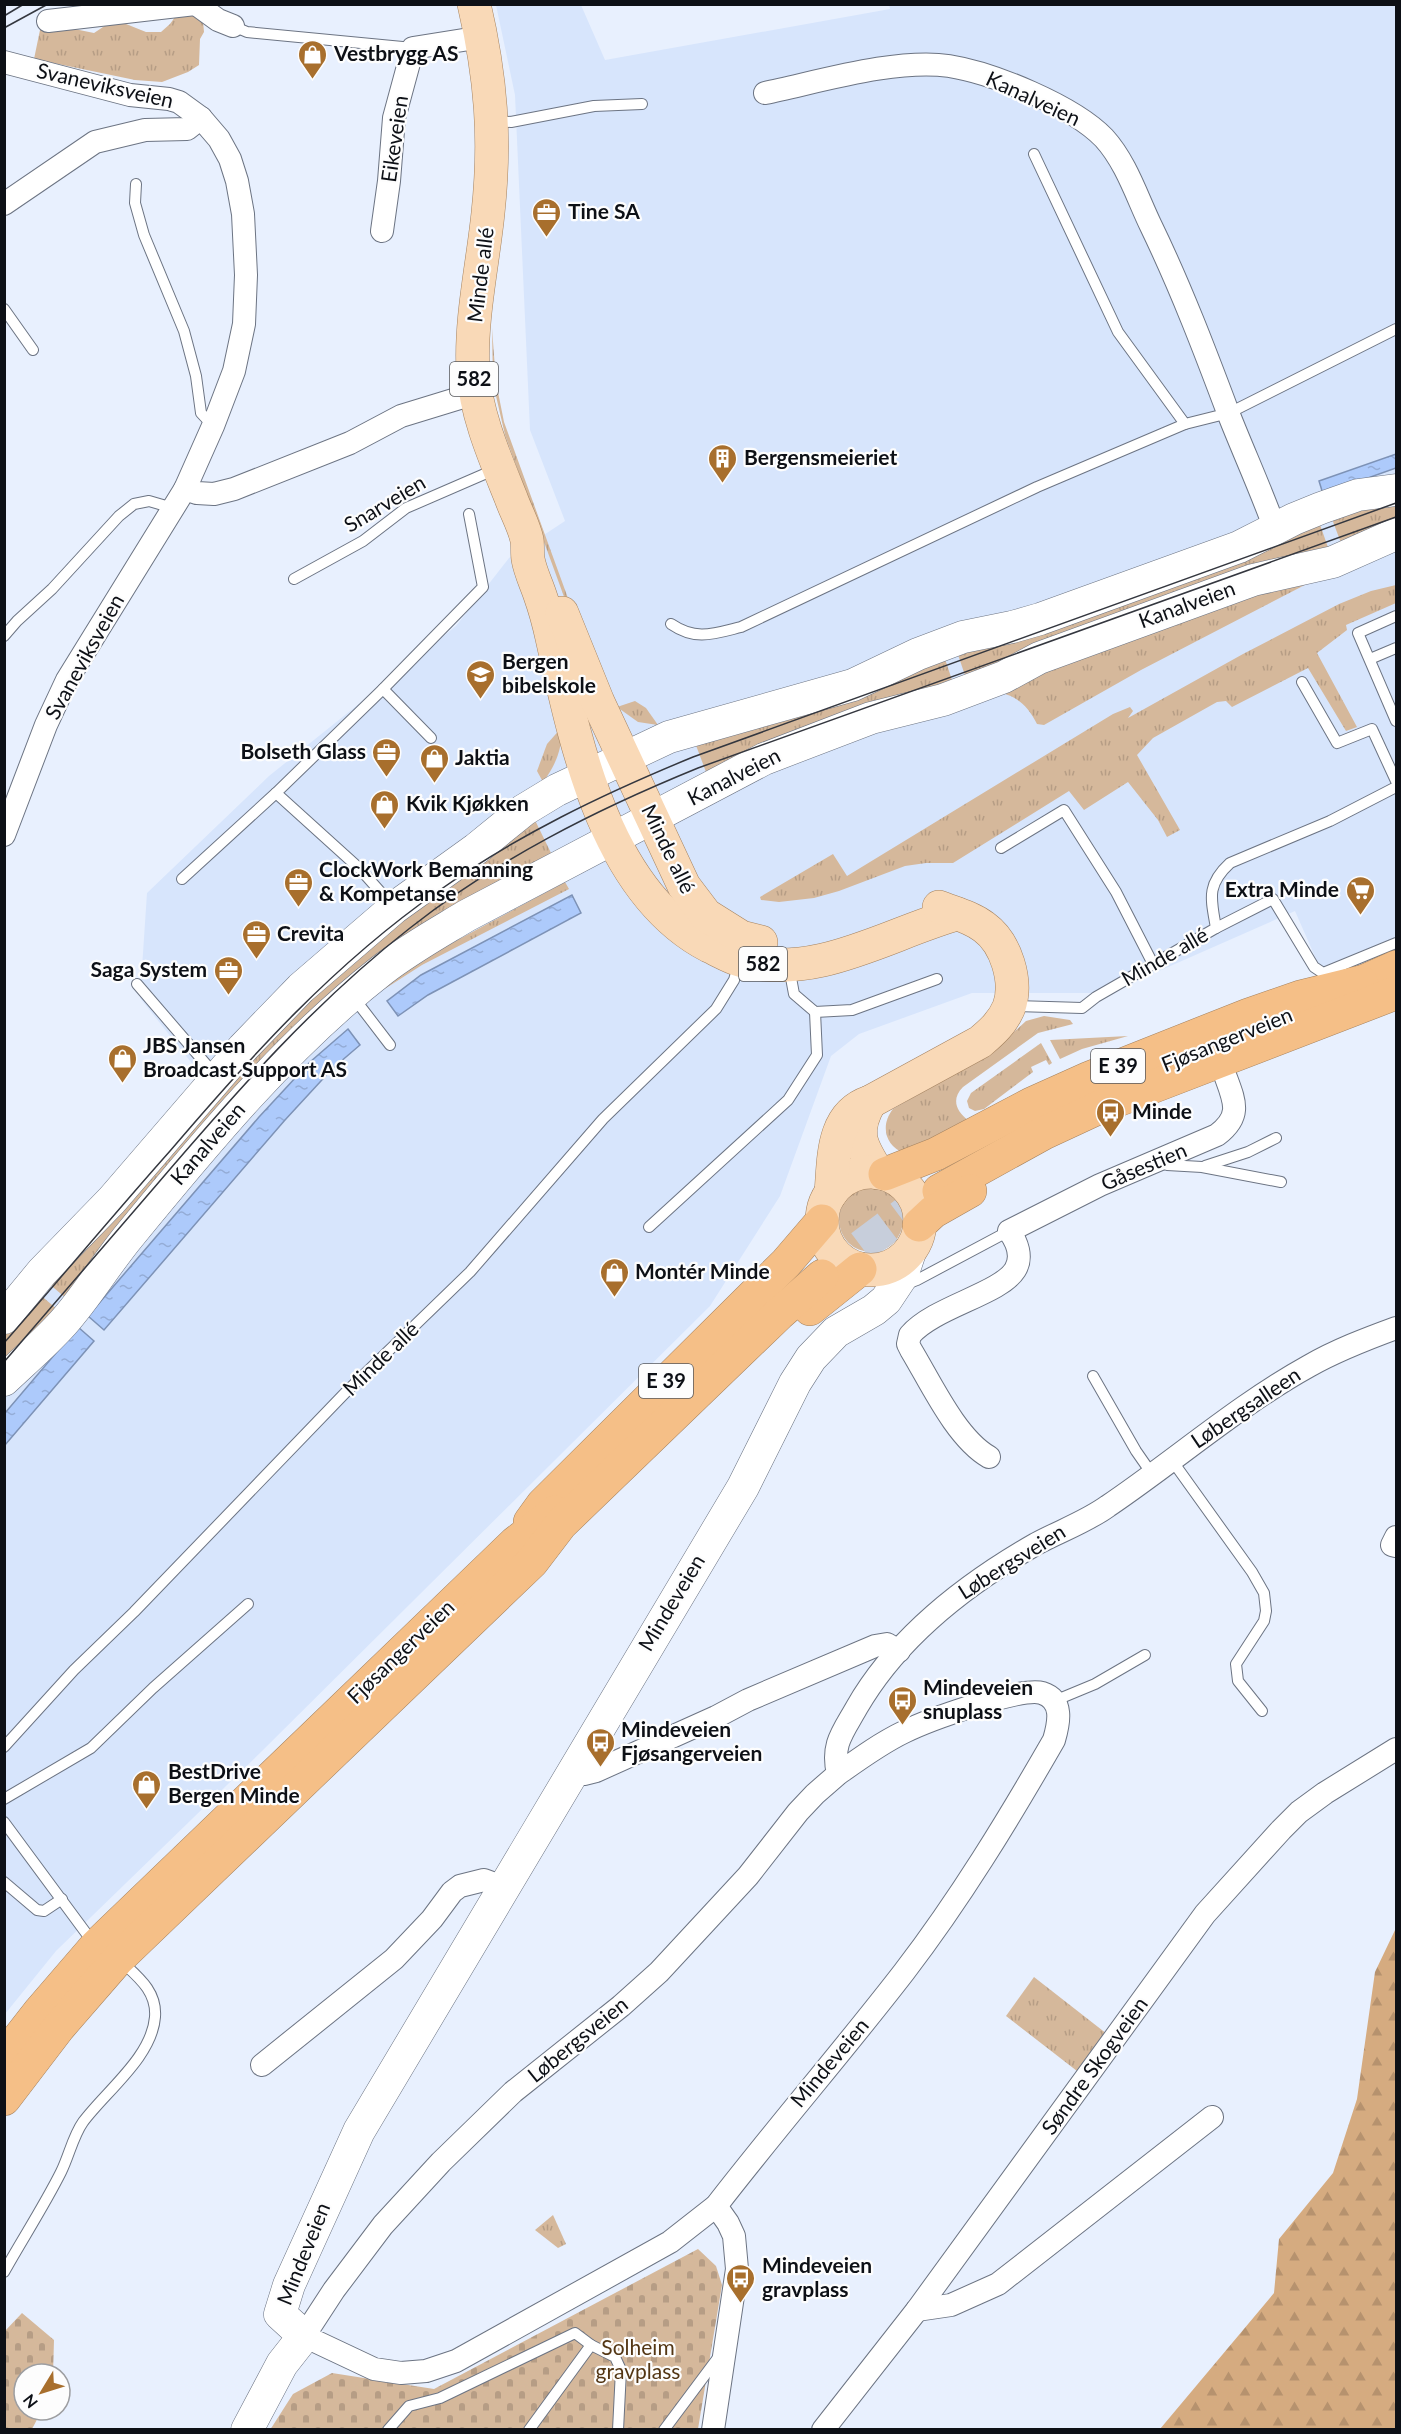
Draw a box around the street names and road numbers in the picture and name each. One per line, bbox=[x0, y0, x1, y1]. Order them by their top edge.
street label: Svaneviksveien bbox=[35, 57, 176, 112]
street label: Kanalveien bbox=[983, 65, 1085, 130]
street label: Eikeveien bbox=[375, 94, 412, 184]
street label: Minde allé bbox=[461, 226, 498, 324]
road number: 582 bbox=[450, 362, 498, 396]
street label: Snarveien bbox=[339, 469, 429, 537]
street label: Kanalveien bbox=[1135, 575, 1238, 633]
street label: Svaneviksveien bbox=[39, 589, 128, 723]
street label: Kanalveien bbox=[683, 742, 784, 810]
street label: Minde allé bbox=[637, 800, 702, 897]
street label: Minde allé bbox=[1117, 921, 1212, 990]
road number: 582 bbox=[739, 947, 787, 981]
street label: Fjøsangerveien bbox=[1157, 1001, 1296, 1076]
road number: E 39 bbox=[1091, 1049, 1145, 1083]
street label: Kanalveien bbox=[164, 1097, 249, 1189]
street label: Gåsestien bbox=[1097, 1136, 1190, 1195]
street label: Minde allé bbox=[337, 1316, 423, 1400]
street label: Løbergsalleen bbox=[1186, 1361, 1305, 1452]
road number: E 39 bbox=[639, 1364, 693, 1398]
street label: Løbergsveien bbox=[953, 1518, 1069, 1604]
street label: Mindeveien bbox=[632, 1549, 709, 1655]
street label: Fjøsangerveien bbox=[341, 1594, 459, 1708]
street label: Løbergsveien bbox=[522, 1991, 632, 2087]
street label: Søndre Skogveien bbox=[1035, 1991, 1152, 2139]
street label: Mindeveien bbox=[784, 2013, 873, 2112]
street label: Mindeveien bbox=[271, 2199, 334, 2308]

